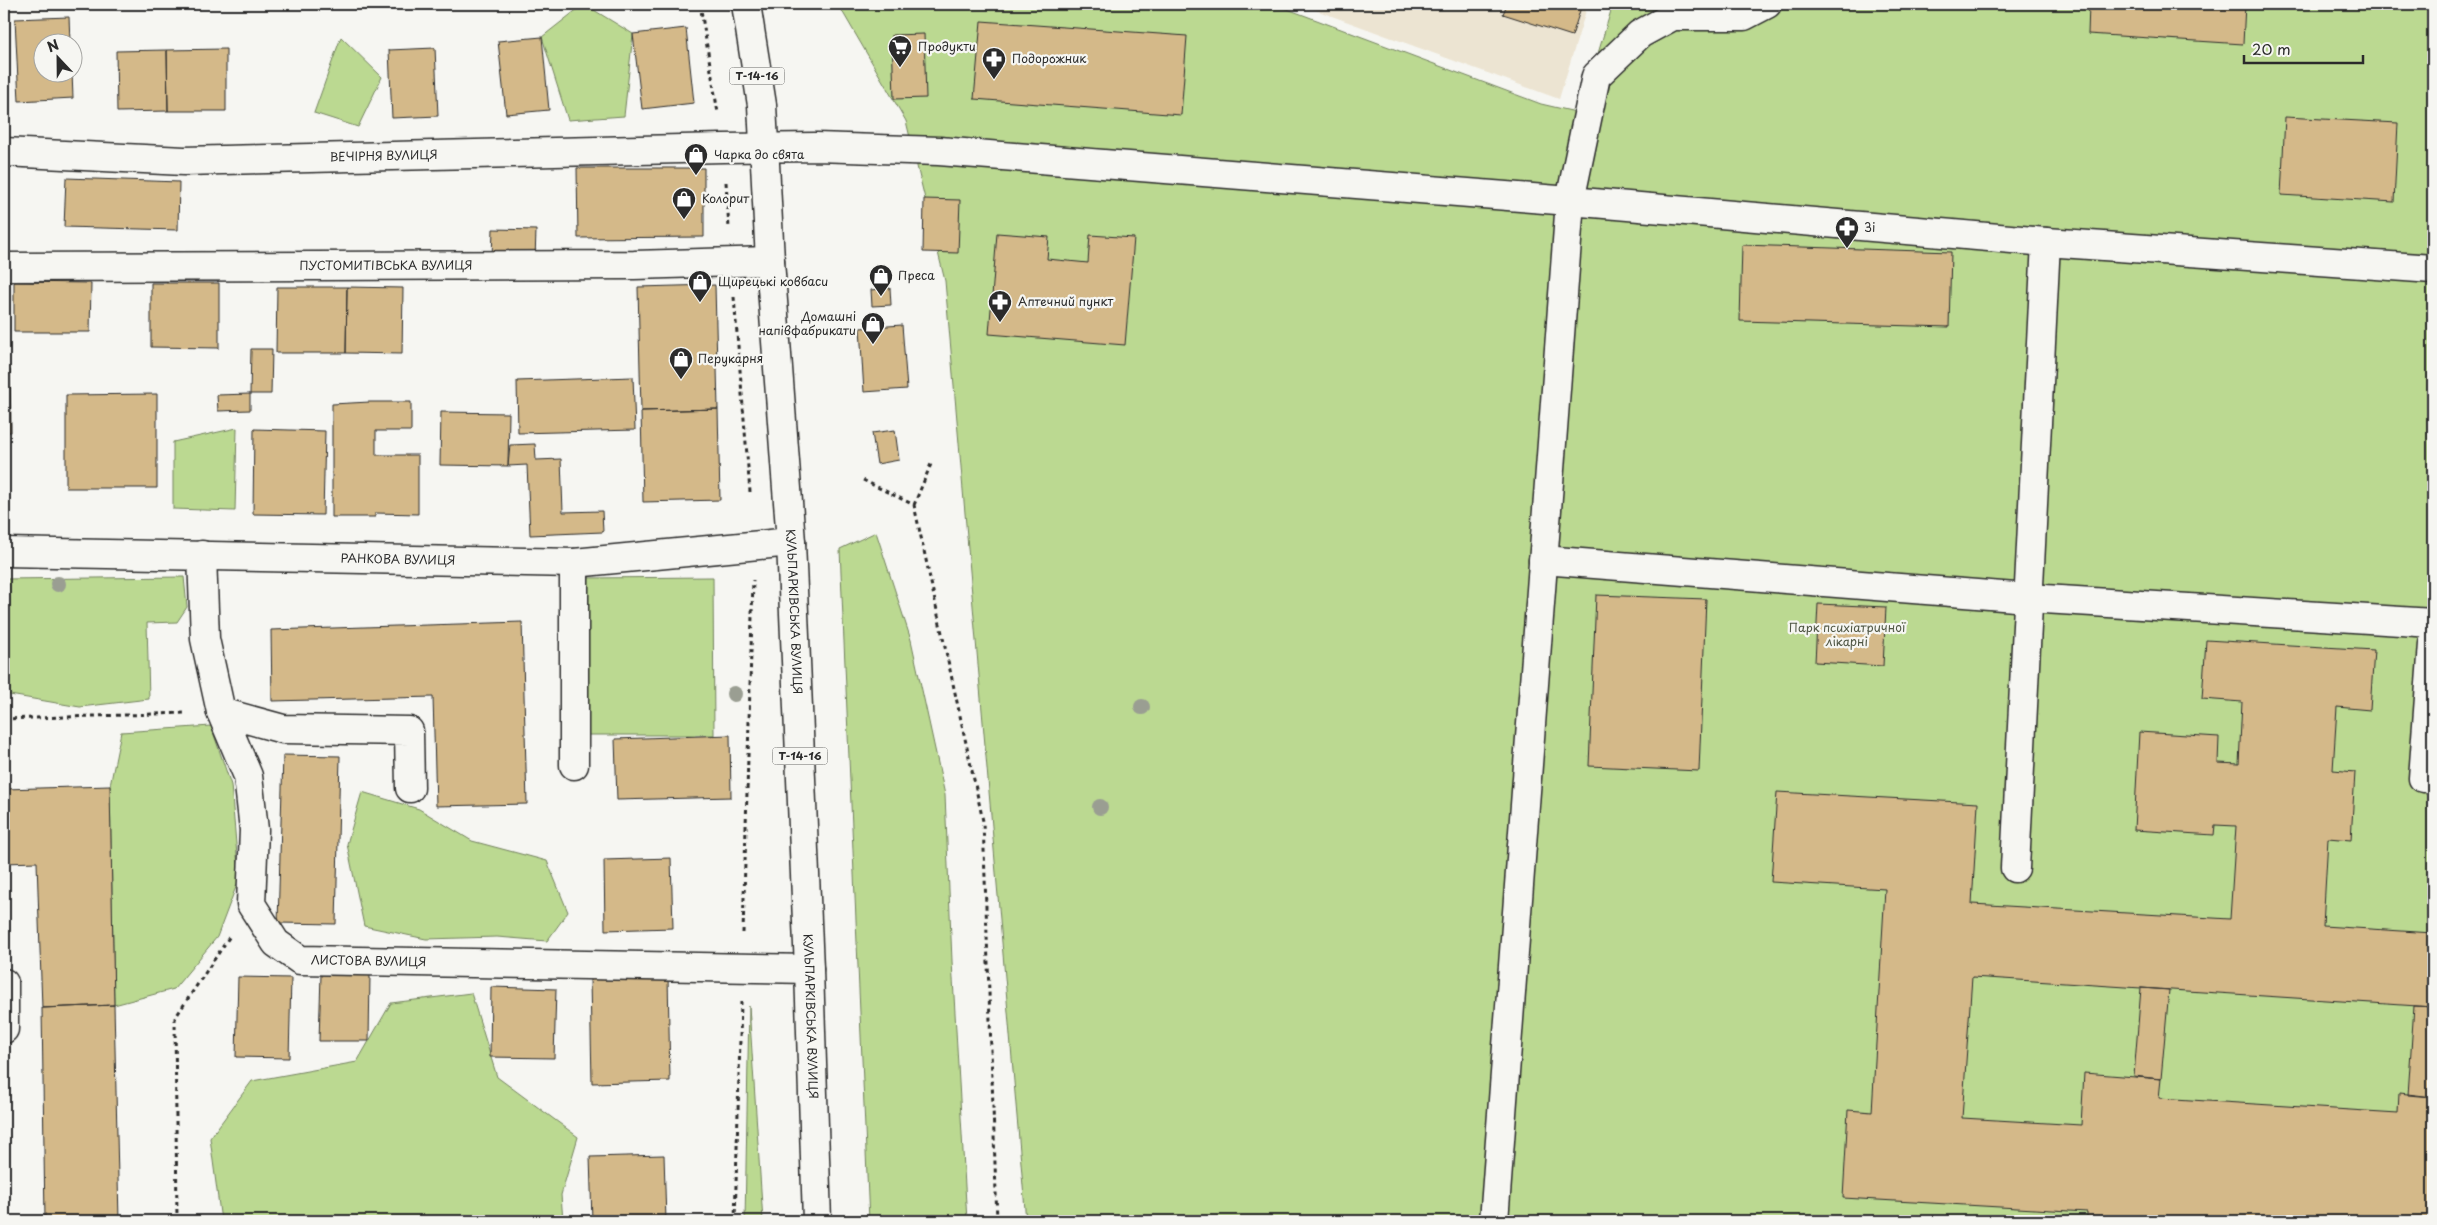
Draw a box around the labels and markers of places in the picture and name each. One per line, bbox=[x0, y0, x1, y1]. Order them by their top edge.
supermarket icon: Продукти bbox=[887, 34, 913, 68]
place label: Продукти bbox=[918, 37, 976, 55]
pharmacy icon: Подорожник bbox=[981, 46, 1007, 80]
place label: Подорожник bbox=[1012, 49, 1087, 67]
shop icon: Чарка до свята bbox=[683, 142, 709, 176]
place label: Чарка до свята bbox=[714, 145, 805, 163]
shop icon: Колорит bbox=[671, 186, 697, 220]
place label: Колорит bbox=[702, 189, 750, 207]
pharmacy icon: 3і bbox=[1834, 215, 1860, 249]
place label: 3і bbox=[1864, 218, 1875, 236]
shop icon: Преса bbox=[868, 263, 894, 297]
place label: Преса bbox=[898, 266, 935, 284]
shop icon: Щирецькі ковбаси bbox=[687, 269, 713, 303]
place label: Щирецькі ковбаси bbox=[718, 272, 828, 290]
pharmacy icon: Аптечний пункт bbox=[987, 289, 1013, 323]
place label: Аптечний пункт bbox=[1018, 292, 1114, 310]
place label: Домашні напівфабрикати bbox=[758, 307, 856, 339]
shop icon: Домашні напівфабрикати bbox=[860, 311, 886, 345]
shop icon: Перукарня bbox=[668, 346, 694, 380]
place label: Перукарня bbox=[698, 349, 763, 367]

